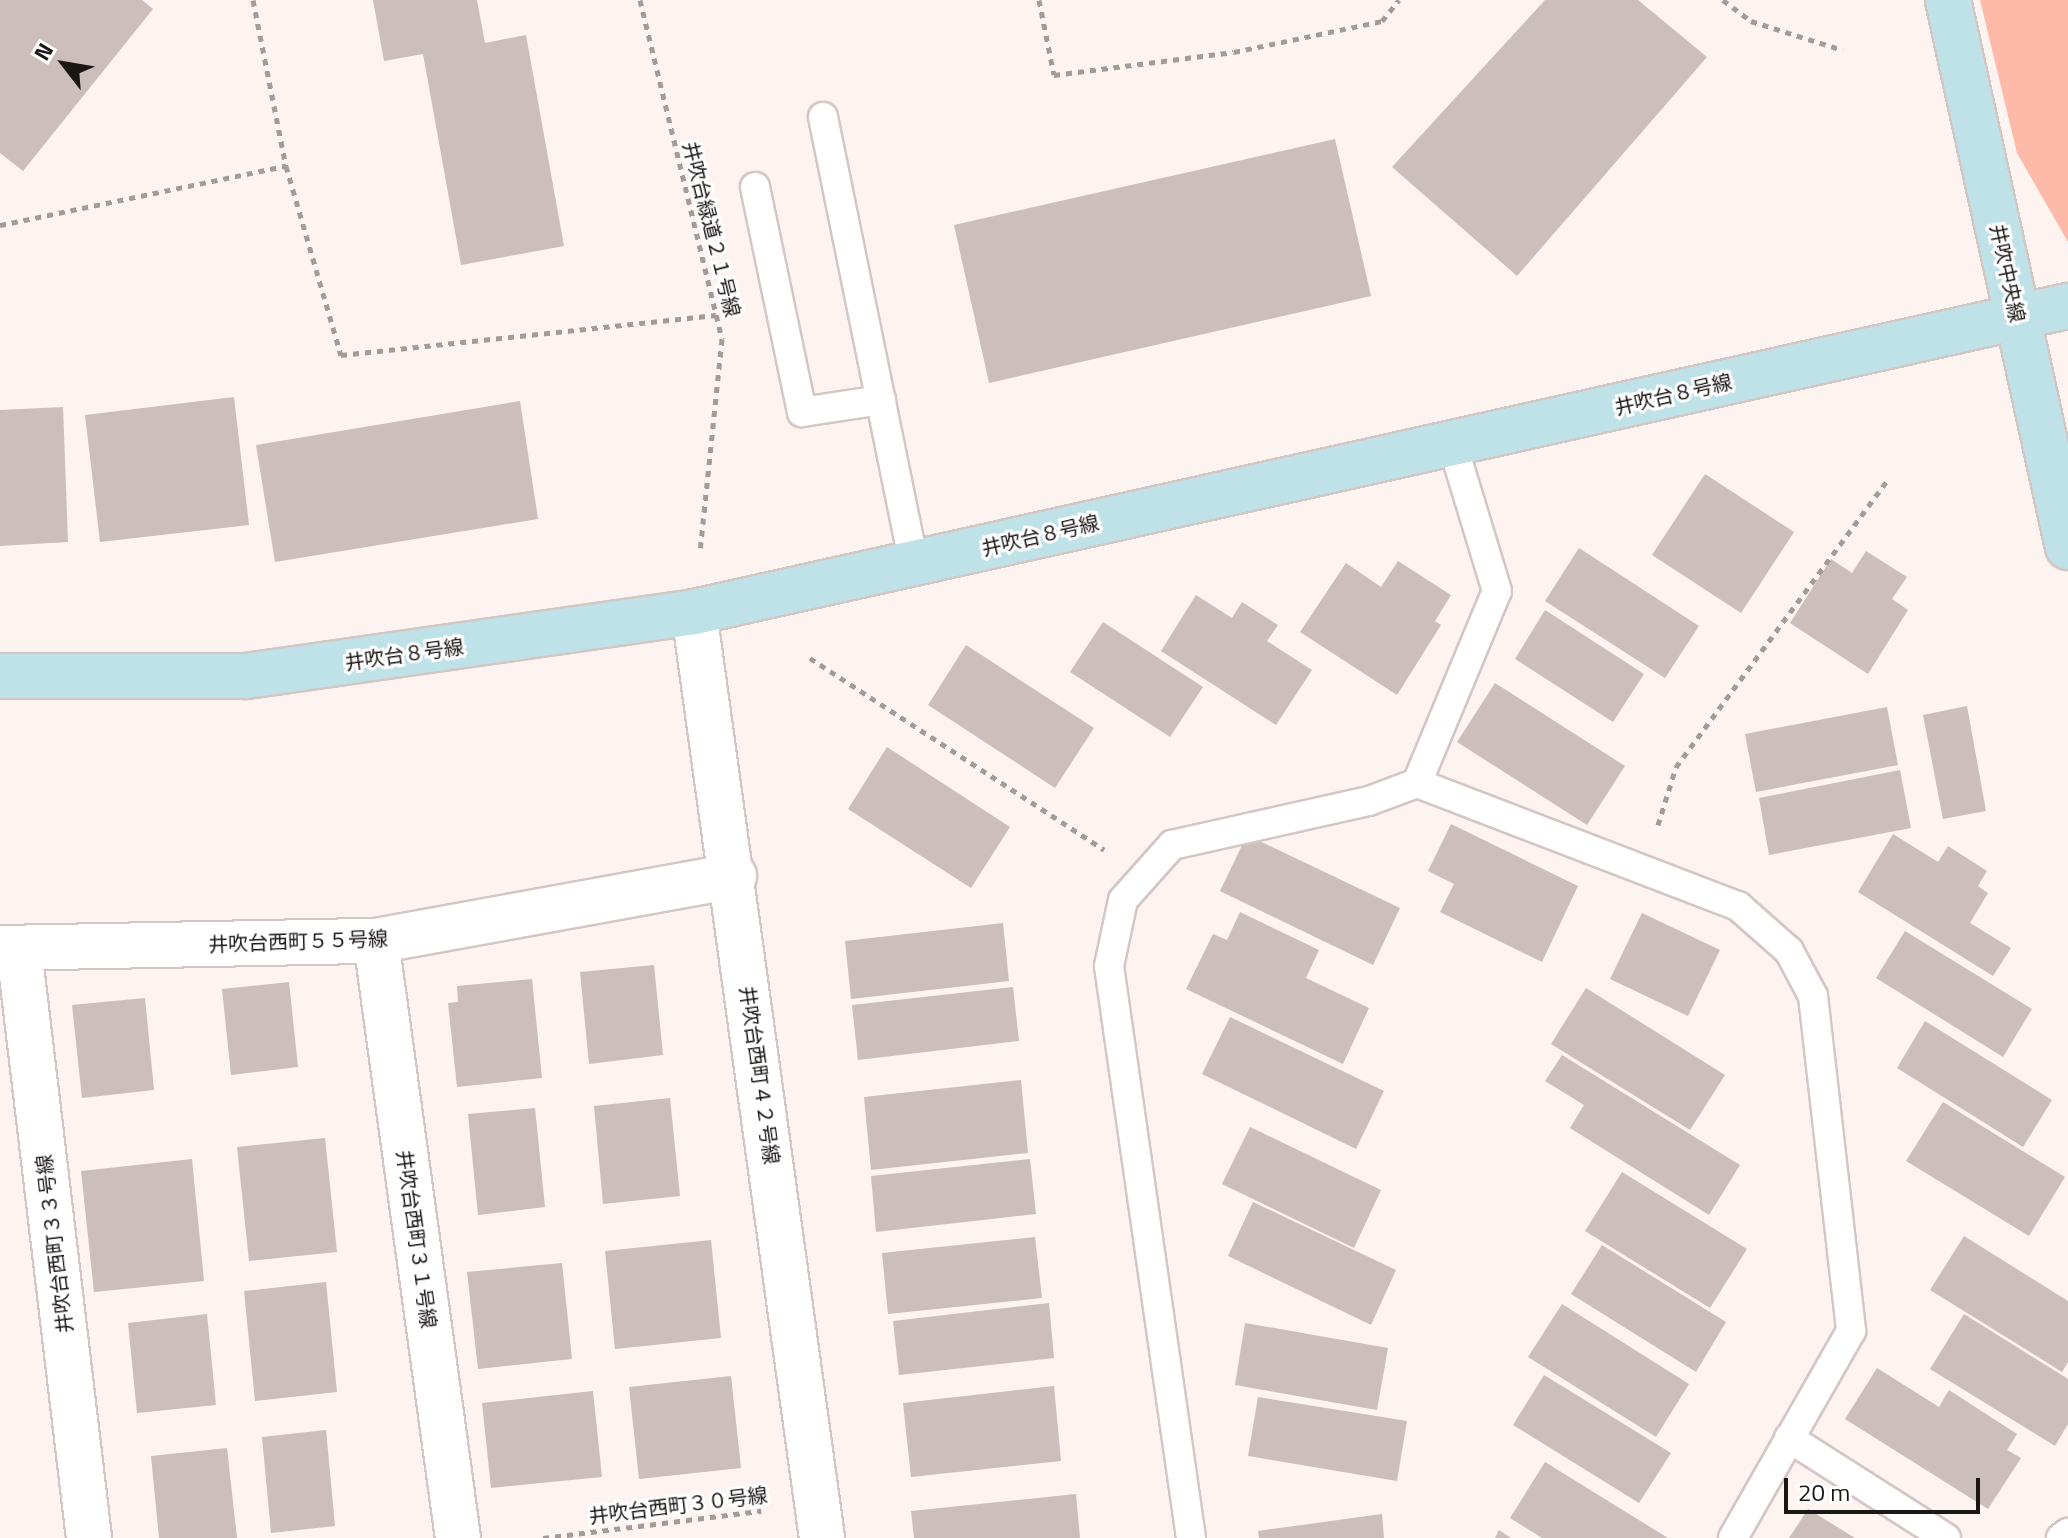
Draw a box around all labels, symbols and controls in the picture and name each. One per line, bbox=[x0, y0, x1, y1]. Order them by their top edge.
north arrow bbox=[24, 24, 104, 104]
text: N bbox=[25, 36, 62, 67]
street label: 井吹台緑道２１号線 bbox=[679, 139, 745, 319]
street label: 井吹中央線 bbox=[1986, 222, 2030, 324]
street label: 井吹台８号線 bbox=[1612, 369, 1734, 419]
street label: 井吹台８号線 bbox=[979, 510, 1101, 560]
street label: 井吹台８号線 bbox=[343, 634, 465, 674]
street label: 井吹台西町５５号線 bbox=[208, 926, 388, 956]
street label: 井吹台西町４２号線 bbox=[736, 984, 784, 1166]
street label: 井吹台西町３１号線 bbox=[393, 1148, 441, 1330]
street label: 井吹台西町３３号線 bbox=[31, 1153, 77, 1335]
scale bar bbox=[1788, 1462, 1984, 1512]
text: 20 m bbox=[1798, 1474, 1850, 1510]
street label: 井吹台西町３０号線 bbox=[587, 1482, 769, 1528]

